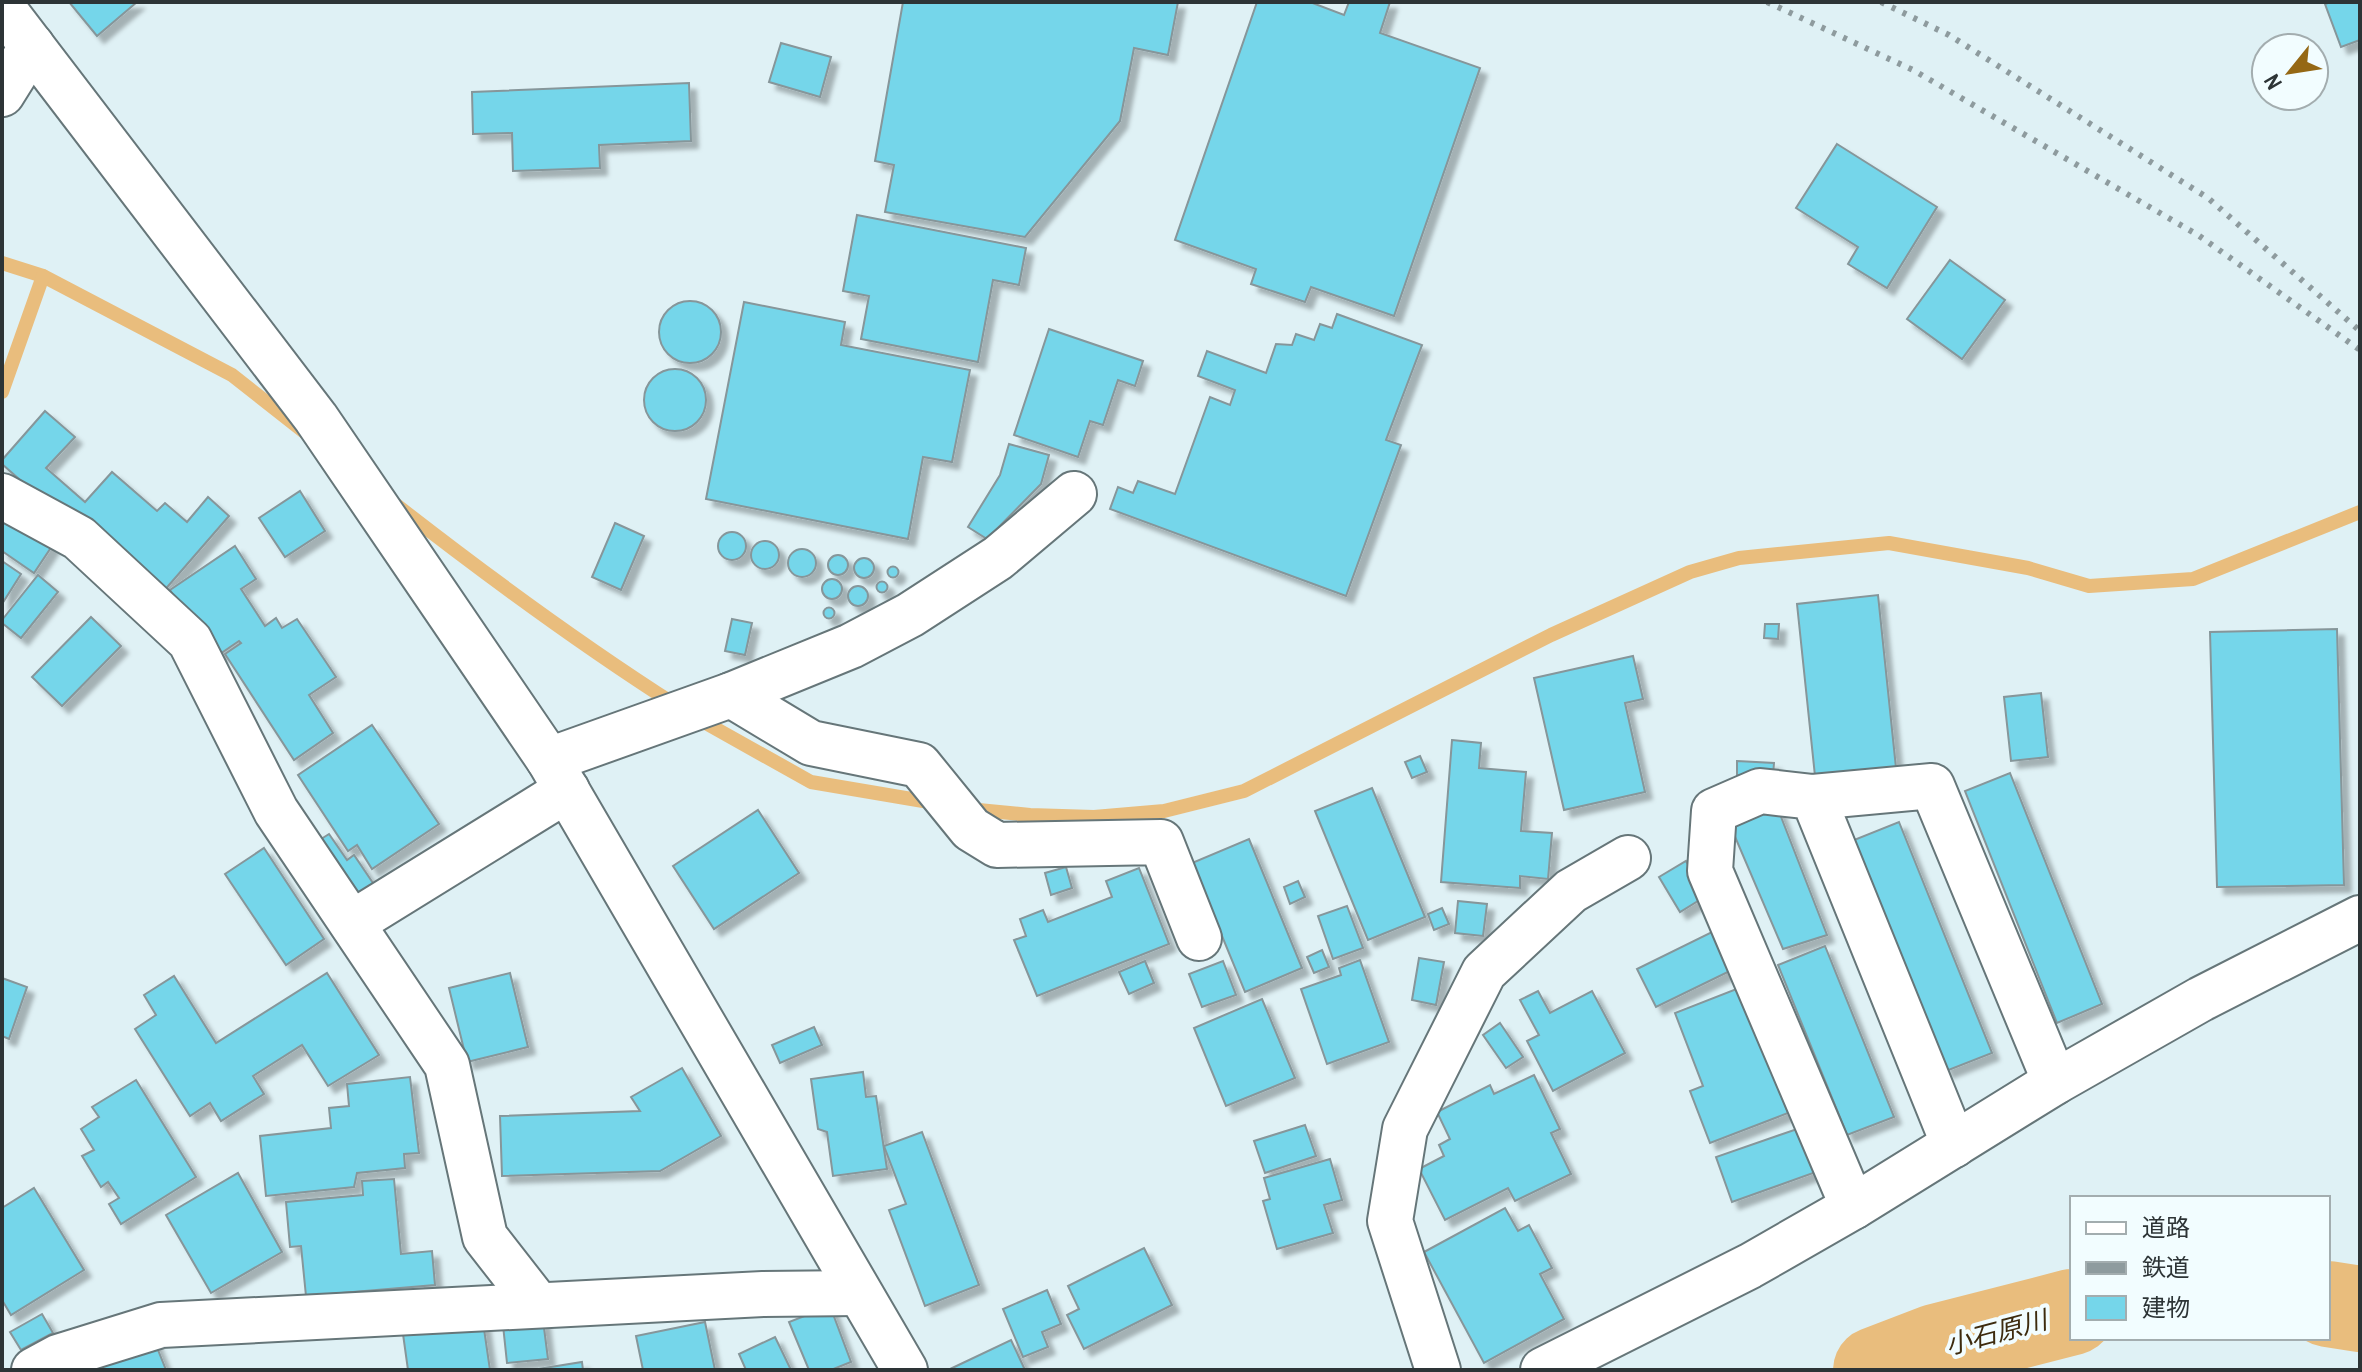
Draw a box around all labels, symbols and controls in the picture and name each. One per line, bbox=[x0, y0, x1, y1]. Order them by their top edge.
north arrow bbox=[2250, 32, 2330, 112]
text: N bbox=[2256, 69, 2289, 95]
legend bbox=[2070, 1196, 2330, 1340]
text: 道路 bbox=[2142, 1211, 2190, 1243]
text: 鉄道 bbox=[2142, 1251, 2190, 1283]
text: 建物 bbox=[2142, 1291, 2190, 1323]
water label: 小石原川 bbox=[1941, 1301, 2054, 1362]

